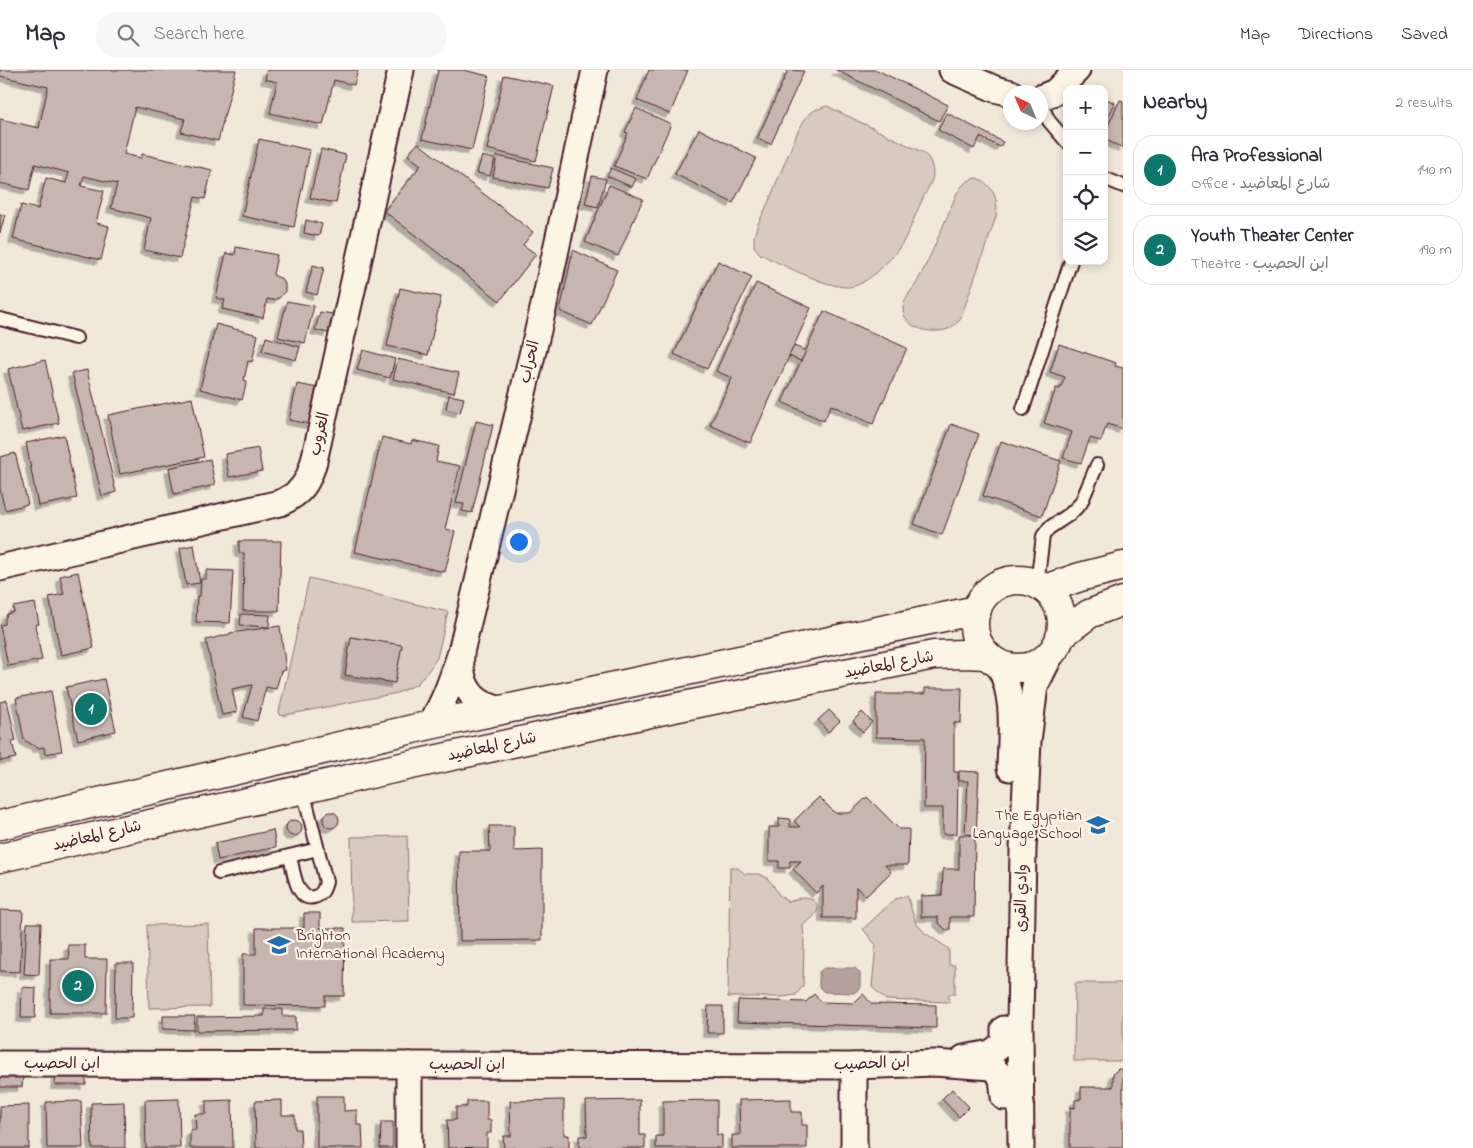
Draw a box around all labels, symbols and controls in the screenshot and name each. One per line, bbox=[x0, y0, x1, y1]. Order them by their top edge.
search box bbox=[96, 12, 446, 57]
text: Map bbox=[25, 17, 66, 52]
icon: search bbox=[114, 21, 142, 49]
text: Search here bbox=[154, 21, 245, 48]
text: Map bbox=[1240, 22, 1270, 48]
text: Directions bbox=[1298, 22, 1373, 48]
text: Saved bbox=[1401, 22, 1448, 48]
north arrow bbox=[1003, 85, 1048, 130]
map controls bbox=[1063, 85, 1108, 265]
button: + bbox=[1063, 85, 1108, 130]
text: Nearby bbox=[1143, 88, 1207, 118]
text: 2 results bbox=[1395, 91, 1453, 115]
button: − bbox=[1063, 130, 1108, 175]
text: Ara Professional bbox=[1191, 143, 1322, 170]
text: 1 bbox=[1157, 158, 1163, 182]
text: 140 m bbox=[1417, 158, 1452, 182]
text: Office · شارع المعاضيد bbox=[1191, 172, 1330, 196]
button: locate bbox=[1063, 175, 1108, 220]
button: layers bbox=[1063, 220, 1108, 265]
text: Youth Theater Center bbox=[1191, 223, 1353, 250]
text: 2 bbox=[1156, 238, 1164, 262]
text: 190 m bbox=[1419, 238, 1452, 262]
text: Theatre · ابن الحصيب bbox=[1191, 252, 1329, 276]
street label: الحراب bbox=[513, 338, 547, 386]
street label: الغروب bbox=[303, 410, 337, 458]
your location bbox=[506, 529, 532, 555]
street label: شارع المعاضيد bbox=[842, 645, 936, 685]
pin: 1 bbox=[75, 690, 107, 728]
street label: شارع المعاضيد bbox=[445, 726, 539, 768]
place label: The Egyptian Language School bbox=[972, 804, 1082, 846]
school or university icon: The Egyptian Language School bbox=[1085, 812, 1111, 838]
street label: شارع المعاضيد bbox=[50, 814, 144, 858]
street label: وادي القرى bbox=[1009, 864, 1035, 932]
place label: Brighton International Academy bbox=[295, 924, 445, 966]
school or university icon: Brighton International Academy bbox=[266, 932, 292, 958]
pin: 2 bbox=[62, 967, 94, 1005]
street label: ابن الحصيب bbox=[833, 1051, 911, 1077]
street label: ابن الحصيب bbox=[24, 1052, 100, 1076]
street label: ابن الحصيب bbox=[429, 1053, 505, 1077]

